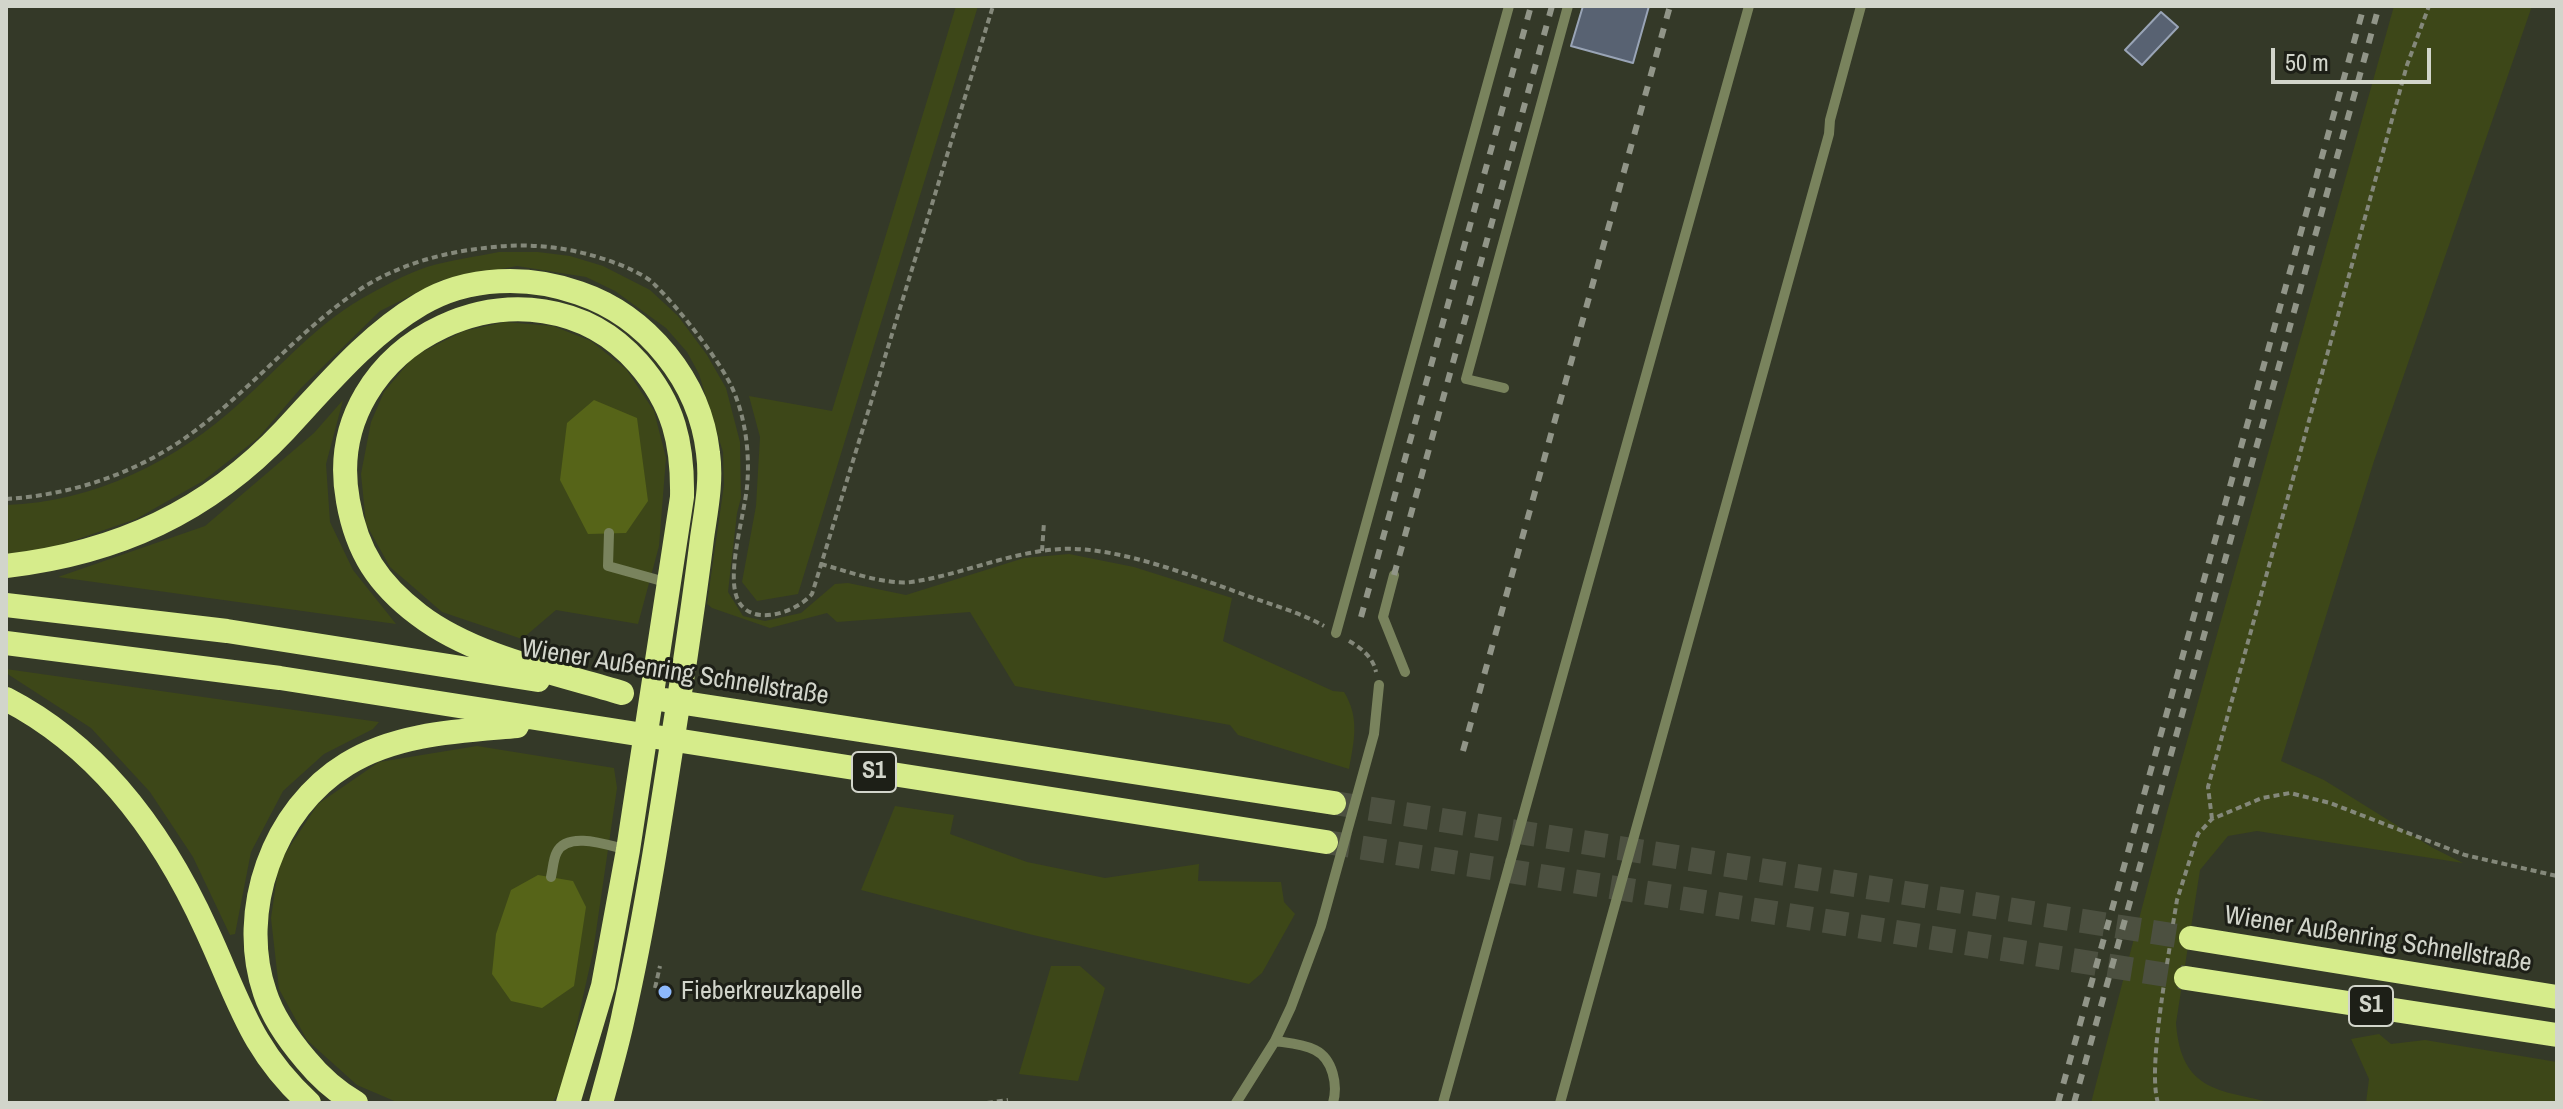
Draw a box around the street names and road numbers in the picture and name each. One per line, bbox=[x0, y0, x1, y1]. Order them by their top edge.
street label: Wiener Außenring Schnellstraße bbox=[519, 633, 831, 713]
road number: S1 bbox=[852, 752, 896, 792]
street label: Wiener Außenring Schnellstraße bbox=[2222, 900, 2534, 980]
road number: S1 bbox=[2349, 986, 2393, 1026]

